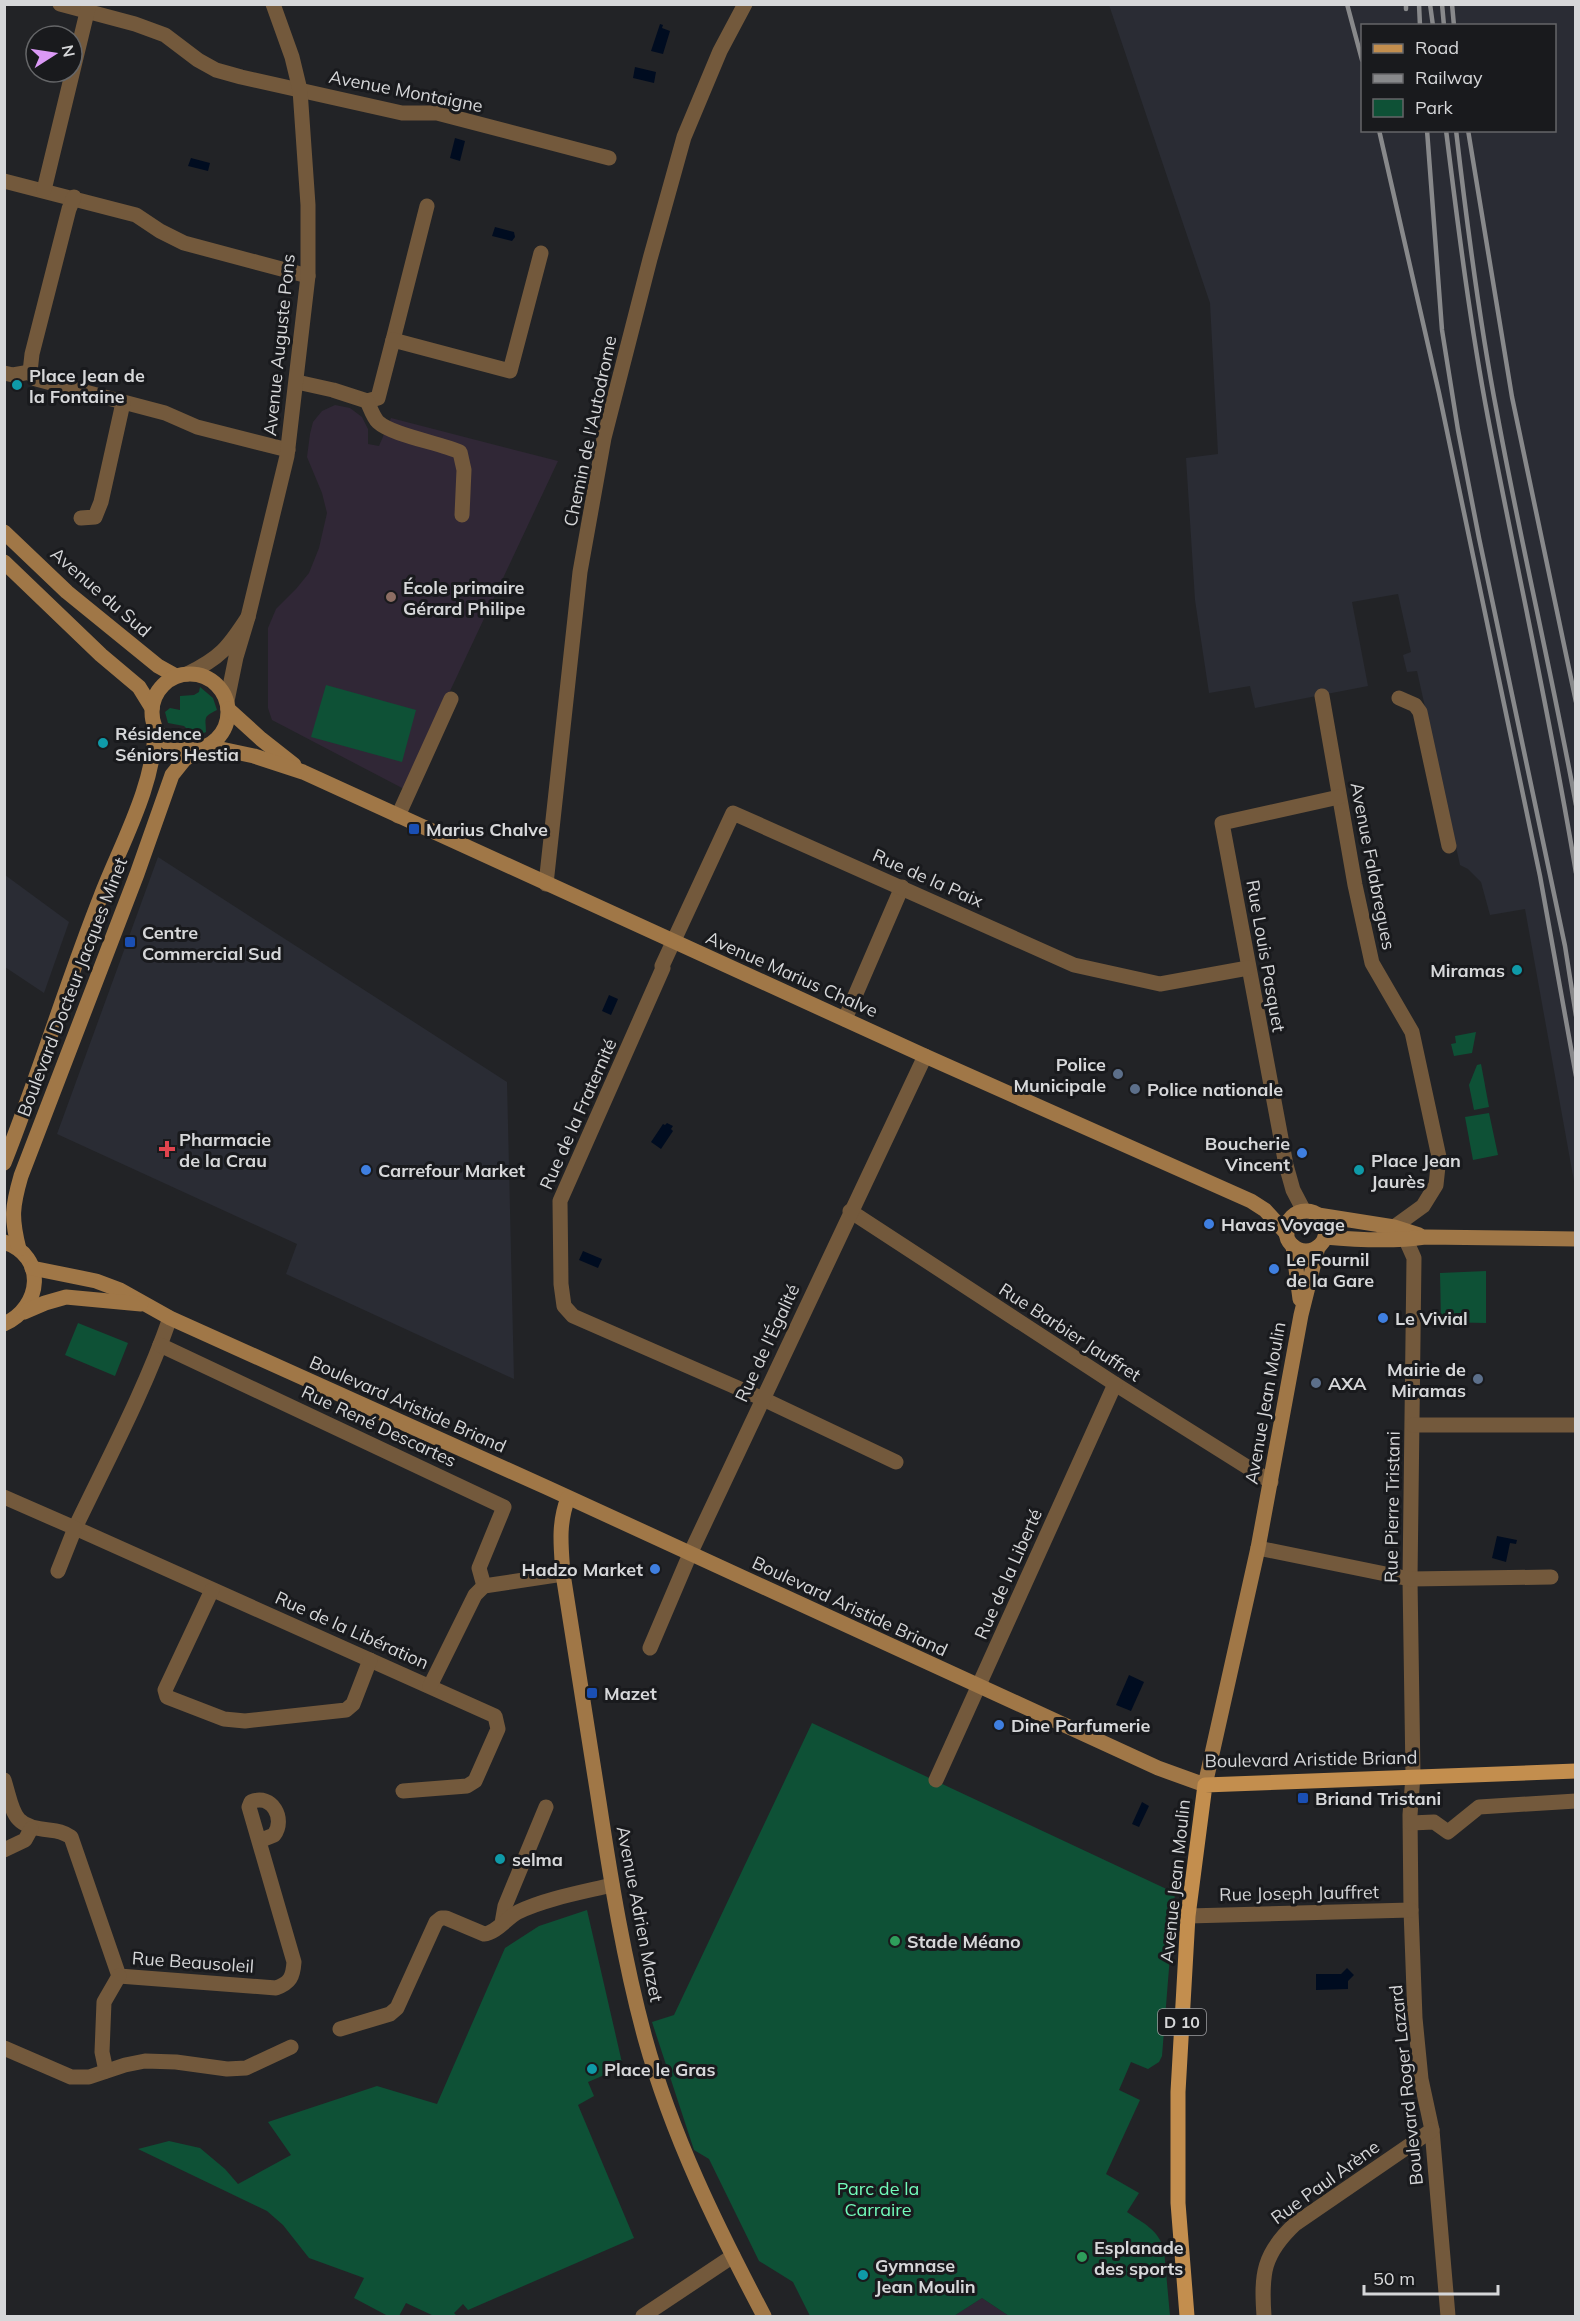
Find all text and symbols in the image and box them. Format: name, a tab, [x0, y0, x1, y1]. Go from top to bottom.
north arrow	[24, 24, 84, 84]
legend	[1361, 24, 1556, 132]
text: Road	[1415, 36, 1459, 59]
text: N	[58, 43, 80, 59]
street label: Avenue Montaigne	[327, 65, 485, 117]
text: Railway	[1415, 66, 1483, 89]
text: Park	[1415, 96, 1454, 119]
street label: Avenue Auguste Pons	[258, 253, 300, 437]
street label: Chemin de l'Autodrome	[559, 333, 621, 529]
place label: Place Jean de la Fontaine	[29, 364, 145, 408]
marker: Place Jean de la Fontaine	[10, 378, 24, 392]
street label: Avenue du Sud	[46, 542, 156, 642]
place label: École primaire Gérard Philipe	[403, 576, 525, 620]
marker: École primaire Gérard Philipe	[384, 590, 398, 604]
place label: Résidence Séniors Hestia	[115, 722, 239, 766]
marker: Résidence Séniors Hestia	[96, 736, 110, 750]
street label: Avenue Falabregues	[1345, 780, 1401, 952]
place label: Marius Chalve	[426, 818, 548, 841]
marker: Marius Chalve	[407, 822, 421, 836]
street label: Rue de la Paix	[869, 843, 987, 913]
street label: Boulevard Docteur Jacques Minet	[12, 854, 132, 1120]
street label: Rue Louis Pasquet	[1241, 878, 1291, 1034]
place label: Centre Commercial Sud	[142, 921, 282, 965]
street label: Avenue Marius Chalve	[703, 926, 881, 1022]
marker: Centre Commercial Sud	[123, 935, 137, 949]
place label: Miramas	[1430, 959, 1505, 982]
marker: Miramas	[1510, 963, 1524, 977]
street label: Rue de la Fraternité	[534, 1035, 622, 1193]
place label: Police Municipale	[1013, 1053, 1106, 1097]
marker: Police Municipale	[1111, 1067, 1125, 1081]
place label: Police nationale	[1147, 1078, 1283, 1101]
marker: Police nationale	[1128, 1082, 1142, 1096]
place label: Pharmacie de la Crau	[179, 1128, 271, 1172]
place label: Boucherie Vincent	[1205, 1132, 1290, 1176]
marker: Pharmacie de la Crau	[160, 1142, 174, 1156]
marker: Boucherie Vincent	[1295, 1146, 1309, 1160]
place label: Place Jean Jaurès	[1371, 1149, 1461, 1193]
place label: Carrefour Market	[378, 1159, 525, 1182]
marker: Carrefour Market	[359, 1163, 373, 1177]
marker: Place Jean Jaurès	[1352, 1163, 1366, 1177]
place label: Havas Voyage	[1221, 1213, 1345, 1236]
marker: Havas Voyage	[1202, 1217, 1216, 1231]
place label: Le Fournil de la Gare	[1286, 1248, 1374, 1292]
marker: Le Fournil de la Gare	[1267, 1262, 1281, 1276]
street label: Rue Barbier Jauffret	[995, 1278, 1145, 1386]
street label: Rue de l'Égalité	[730, 1280, 804, 1406]
place label: Le Vivial	[1395, 1307, 1468, 1330]
marker: Le Vivial	[1376, 1311, 1390, 1325]
street label: Avenue Jean Moulin	[1239, 1320, 1291, 1486]
street label: Boulevard Aristide Briand	[306, 1350, 510, 1458]
place label: Mairie de Miramas	[1387, 1358, 1466, 1402]
place label: AXA	[1328, 1372, 1367, 1395]
marker: Mairie de Miramas	[1471, 1372, 1485, 1386]
marker: AXA	[1309, 1376, 1323, 1390]
street label: Rue René Descartes	[298, 1380, 460, 1472]
street label: Rue Pierre Tristani	[1379, 1431, 1405, 1583]
street label: Rue de la Liberté	[969, 1505, 1047, 1643]
street label: Boulevard Aristide Briand	[749, 1551, 951, 1661]
place label: Hadzo Market	[522, 1558, 643, 1581]
marker: Hadzo Market	[648, 1562, 662, 1576]
street label: Rue de la Libération	[272, 1586, 432, 1674]
place label: Mazet	[604, 1682, 657, 1705]
marker: Mazet	[585, 1686, 599, 1700]
place label: Dine Parfumerie	[1011, 1714, 1151, 1737]
marker: Dine Parfumerie	[992, 1718, 1006, 1732]
street label: Boulevard Aristide Briand	[1204, 1746, 1418, 1772]
place label: Briand Tristani	[1315, 1787, 1441, 1810]
marker: Briand Tristani	[1296, 1791, 1310, 1805]
street label: Avenue Jean Moulin	[1155, 1798, 1195, 1964]
street label: Avenue Adrien Mazet	[612, 1824, 668, 2004]
place label: selma	[512, 1848, 563, 1871]
marker: selma	[493, 1852, 507, 1866]
street label: Rue Joseph Jauffret	[1219, 1880, 1379, 1906]
place label: Stade Méano	[907, 1930, 1021, 1953]
marker: Stade Méano	[888, 1934, 902, 1948]
street label: Rue Beausoleil	[131, 1946, 255, 1978]
street label: Boulevard Roger Lazard	[1384, 1984, 1428, 2186]
road number: D 10	[1158, 2009, 1206, 2035]
place label: Place le Gras	[604, 2058, 716, 2081]
marker: Place le Gras	[585, 2062, 599, 2076]
street label: Rue Paul Arène	[1266, 2135, 1384, 2229]
park label: Parc de la Carraire	[837, 2177, 919, 2221]
place label: Esplanade des sports	[1094, 2236, 1184, 2280]
marker: Esplanade des sports	[1075, 2250, 1089, 2264]
place label: Gymnase Jean Moulin	[875, 2254, 976, 2298]
scale bar	[1364, 2258, 1498, 2296]
text: 50 m	[1373, 2267, 1415, 2290]
marker: Gymnase Jean Moulin	[856, 2268, 870, 2282]

